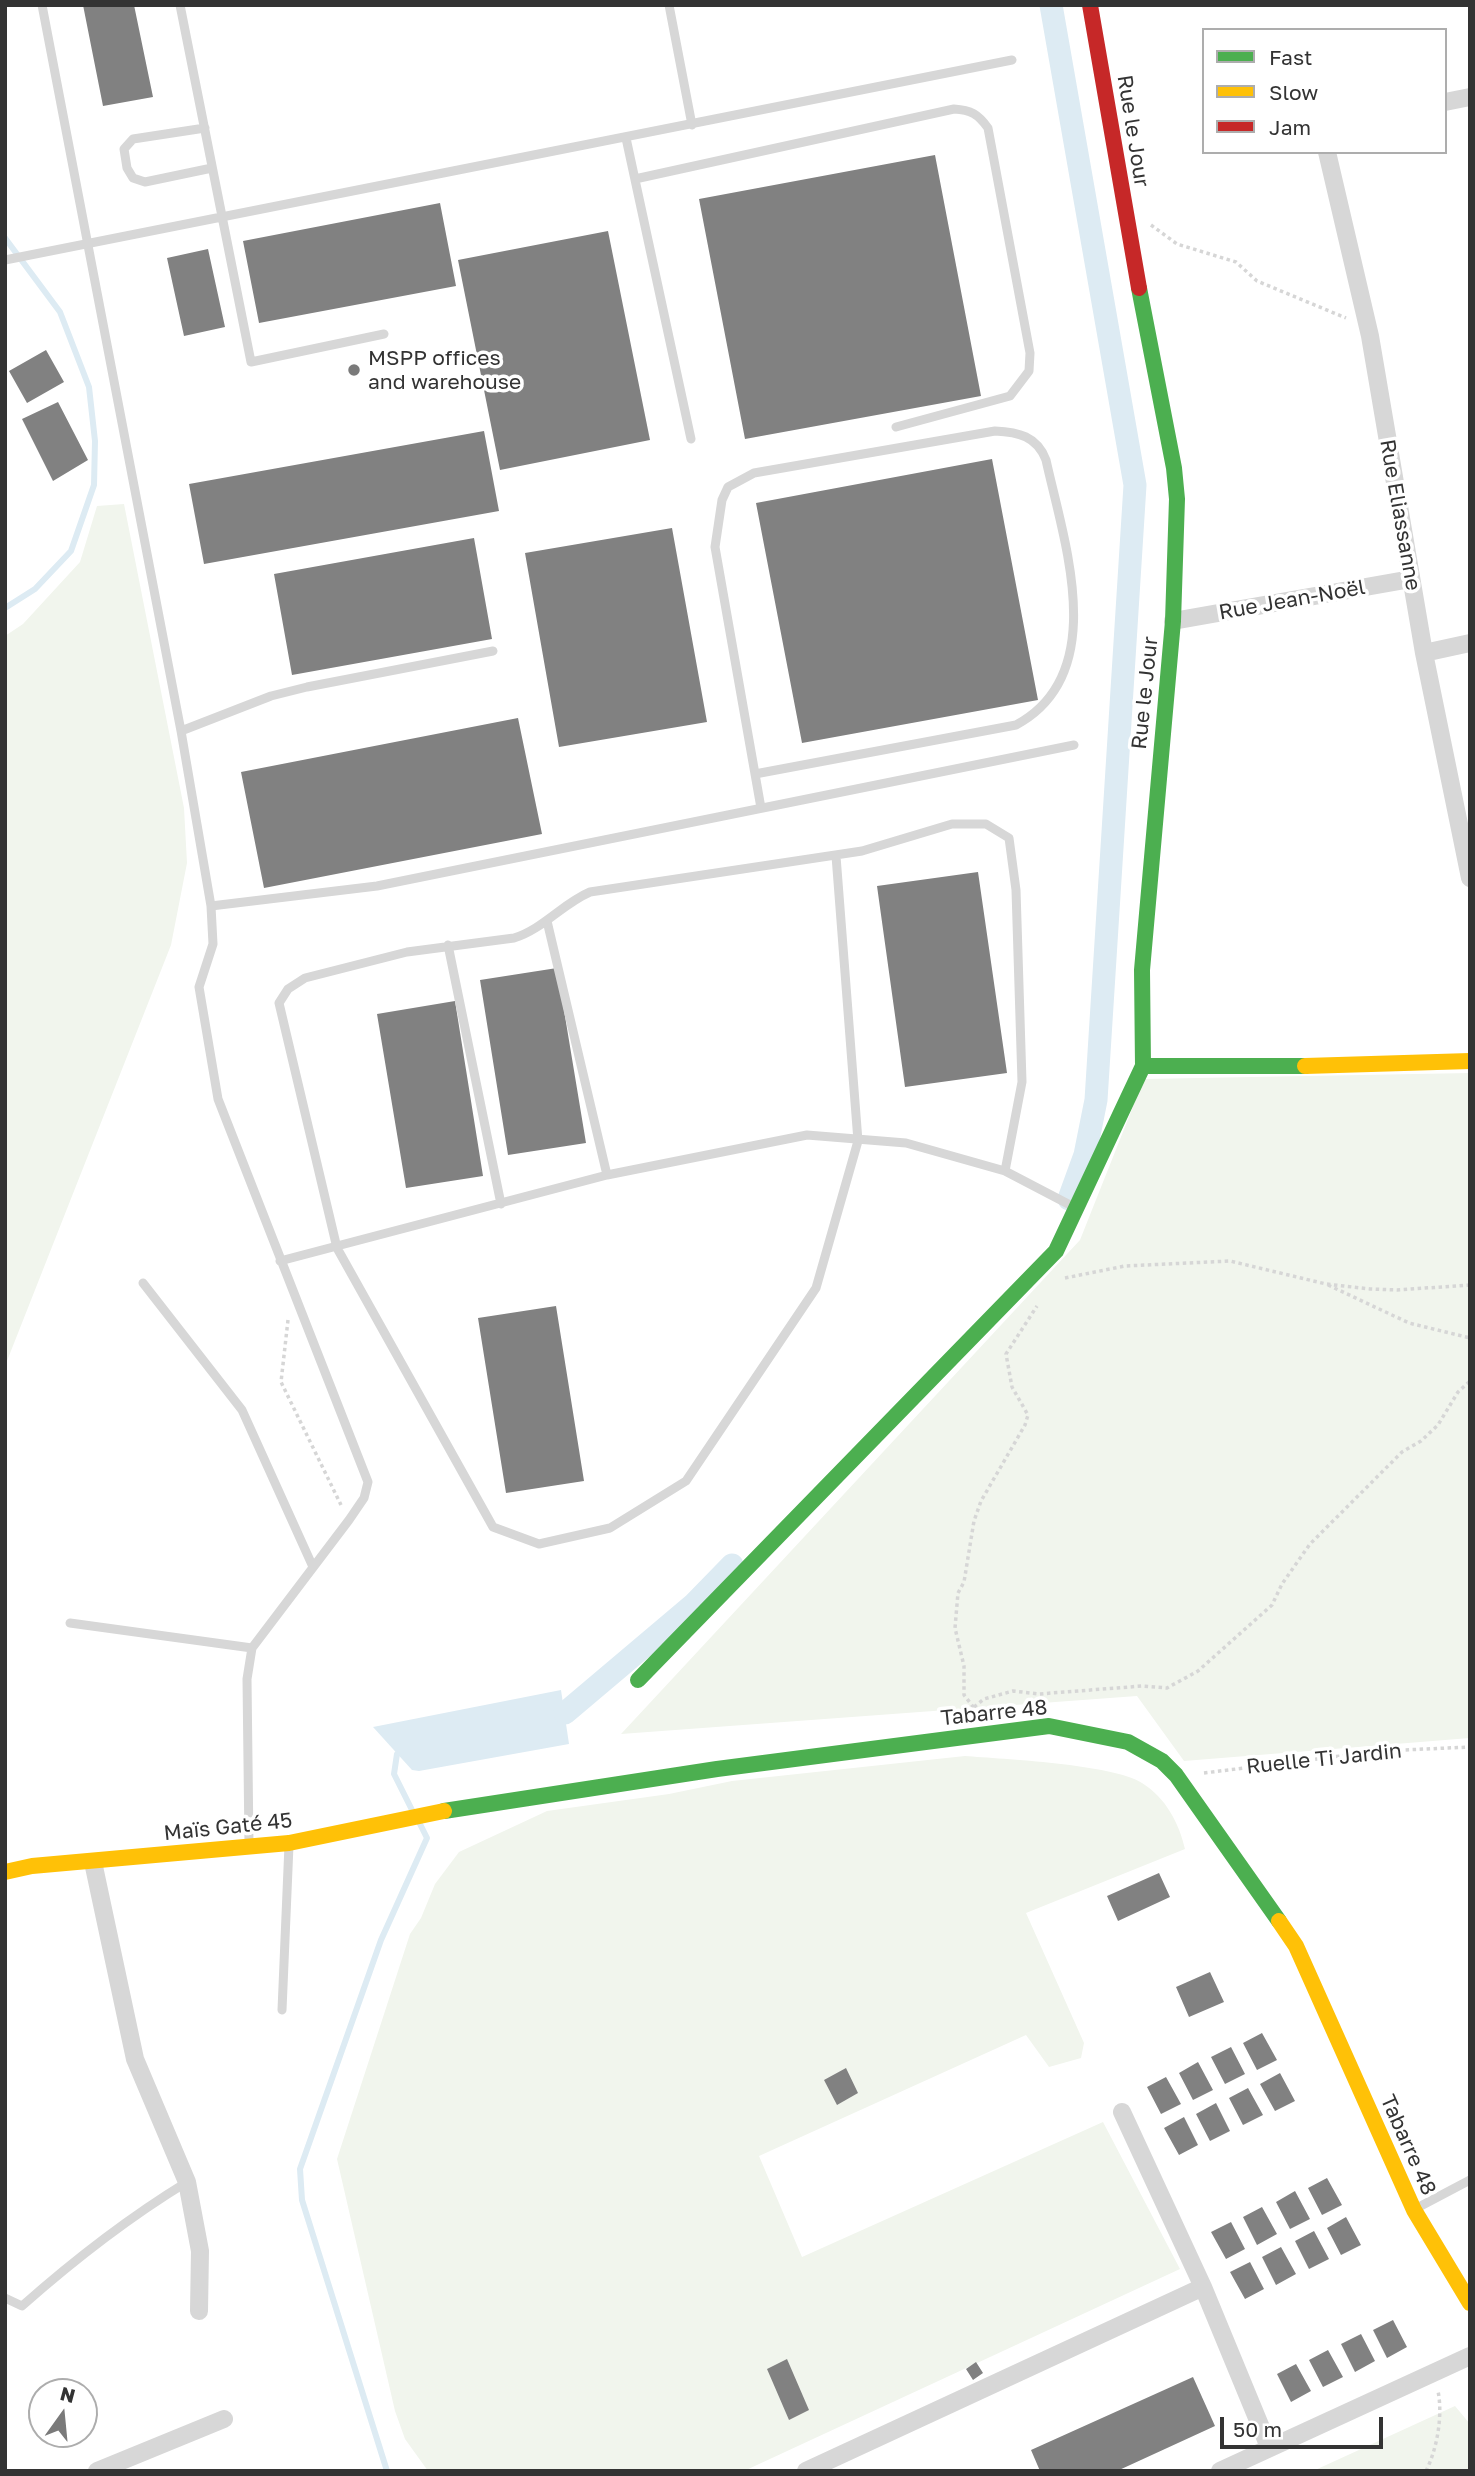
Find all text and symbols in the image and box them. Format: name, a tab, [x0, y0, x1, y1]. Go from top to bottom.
legend	[1202, 28, 1447, 154]
text: Fast	[1269, 44, 1312, 70]
street label: Rue le Jour	[1112, 73, 1154, 189]
text: Slow	[1269, 79, 1318, 105]
text: Jam	[1269, 114, 1311, 140]
place label: MSPP offices and warehouse	[368, 345, 521, 395]
marker: MSPP offices and warehouse	[346, 362, 362, 378]
street label: Rue Eliassanne	[1374, 437, 1426, 593]
street label: Rue Jean-Noël	[1217, 575, 1367, 625]
street label: Rue le Jour	[1127, 635, 1163, 751]
street label: Tabarre 48	[939, 1695, 1049, 1731]
street label: Ruelle Ti Jardin	[1245, 1738, 1403, 1780]
street label: Maïs Gaté 45	[162, 1808, 294, 1846]
street label: Tabarre 48	[1375, 2091, 1441, 2199]
north arrow	[28, 2378, 98, 2448]
text: N	[58, 2381, 78, 2407]
scale bar	[1223, 2402, 1386, 2446]
text: 50 m	[1233, 2416, 1282, 2442]

